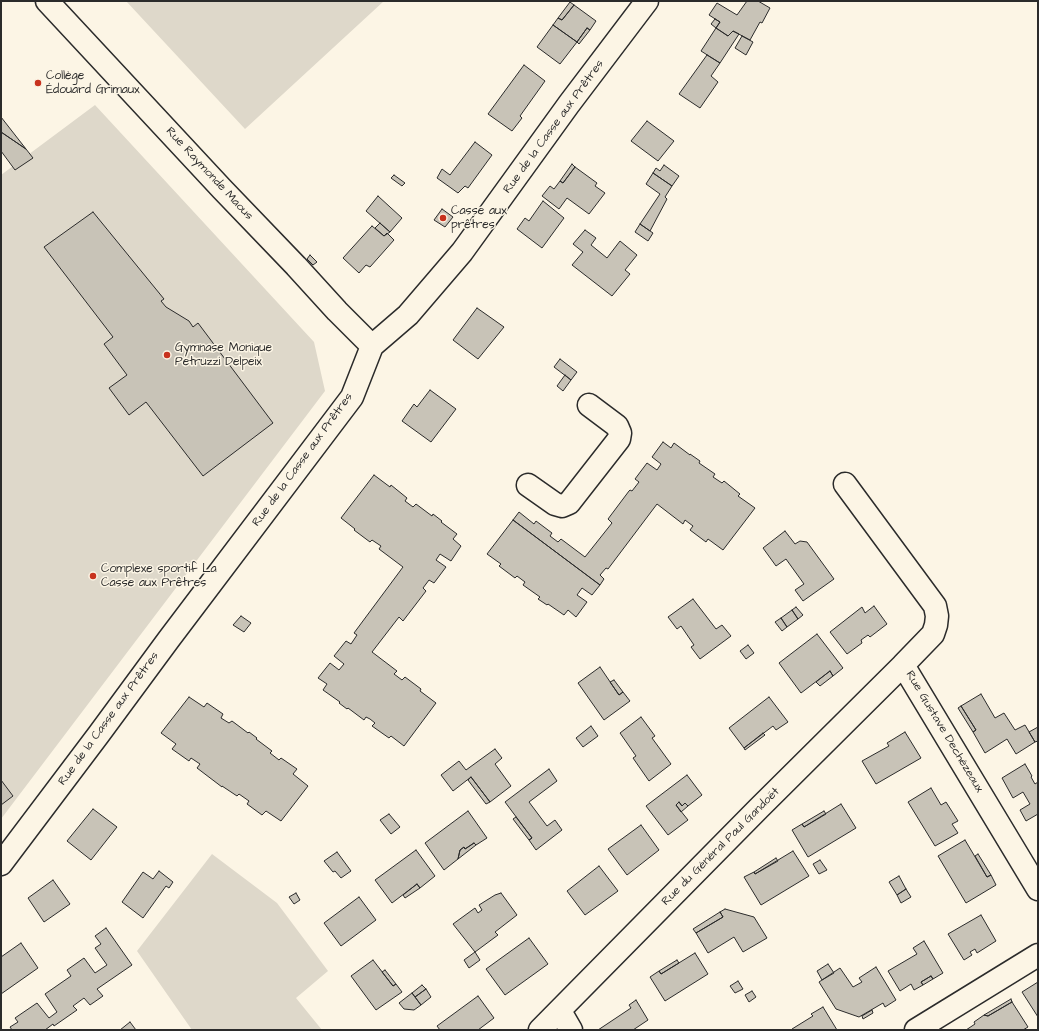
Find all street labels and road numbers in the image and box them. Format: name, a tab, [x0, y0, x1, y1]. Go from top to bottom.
street label: Rue de la Casse aux Prêtres	[501, 57, 607, 197]
street label: Rue Raymonde Maous	[162, 125, 256, 223]
street label: Rue de la Casse aux Prêtres	[250, 390, 356, 530]
street label: Rue de la Casse aux Prêtres	[56, 649, 162, 789]
street label: Rue Gustave Dechézeaux	[902, 669, 986, 795]
street label: Rue du Général Paul Gandoët	[659, 785, 783, 909]

